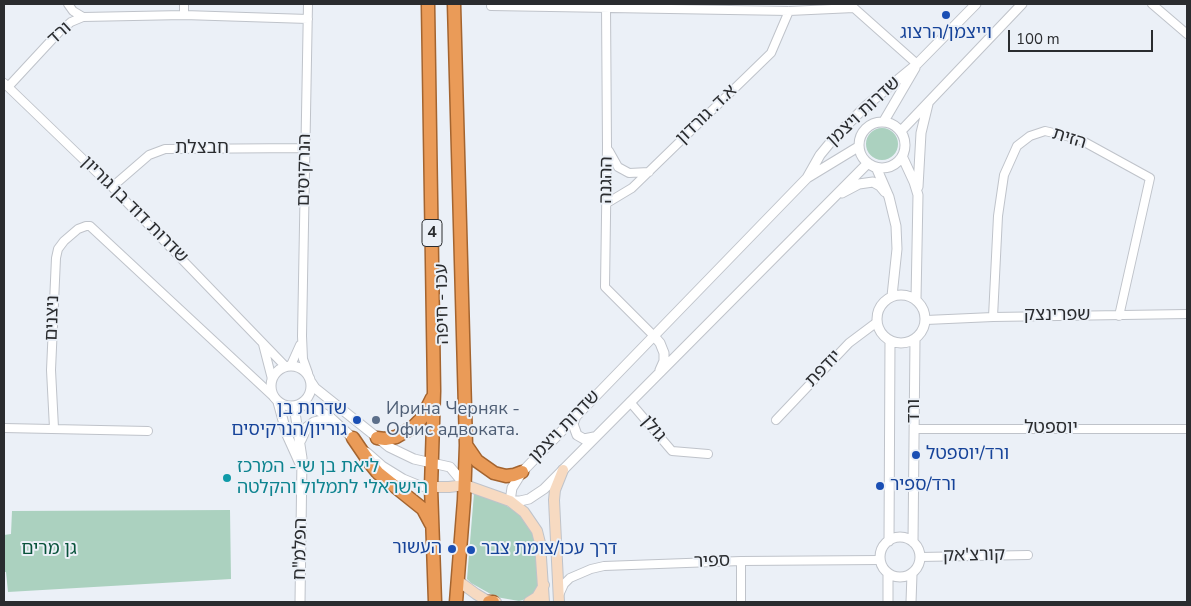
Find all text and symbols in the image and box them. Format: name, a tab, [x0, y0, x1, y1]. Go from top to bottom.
marker: וייצמן/הרצוג	[940, 9, 952, 21]
street label: ורד	[44, 18, 76, 50]
scale bar	[1011, 20, 1156, 52]
place label: וייצמן/הרצוג	[900, 23, 992, 45]
text: 100 m	[1016, 29, 1060, 49]
street label: שדרות ויצמן	[823, 73, 905, 151]
street label: א.ד. גורדון	[672, 81, 742, 149]
street label: הזית	[1049, 124, 1089, 154]
street label: הנרקיסים	[294, 133, 316, 207]
street label: חבצלת	[175, 138, 229, 160]
street label: שדרות דוד בן גוריון	[76, 152, 192, 268]
street label: ההגנה	[596, 156, 618, 204]
road number: 4	[422, 220, 442, 247]
street label: עכו - חיפה	[431, 263, 455, 345]
street label: ניצנים	[41, 295, 65, 341]
street label: שפרינצק	[1024, 305, 1090, 327]
street label: יודפת	[801, 346, 847, 392]
street label: שדרות ויצמן	[525, 386, 605, 468]
place label: שדרות בן גוריון/הנרקיסים	[231, 399, 347, 442]
place label: Ирина Черняк - Офис адвоката.	[386, 399, 520, 442]
street label: ורד	[904, 399, 926, 423]
street label: גולן	[636, 412, 670, 446]
marker: שדרות בן גוריון/הנרקיסים	[351, 414, 363, 426]
marker: Ирина Черняк - Офис адвоката.	[370, 414, 382, 426]
street label: יוספטל	[1024, 418, 1078, 440]
place label: ורד/יוספטל	[926, 444, 1009, 466]
marker: ורד/יוספטל	[910, 449, 922, 461]
place label: ליאת בן שי- המרכז הישראלי לתמלול והקלטה	[237, 457, 428, 499]
marker: ליאת בן שי- המרכז הישראלי לתמלול והקלטה	[221, 472, 233, 484]
place label: ורד/ספיר	[890, 475, 956, 497]
marker: ורד/ספיר	[874, 480, 886, 492]
street label: הפלמ"ח	[290, 518, 312, 580]
place label: העשור	[392, 538, 442, 560]
park label: גן מרים	[21, 539, 77, 561]
place label: דרך עכו/צומת צבר	[481, 539, 617, 561]
marker: העשור	[446, 543, 458, 555]
marker: דרך עכו/צומת צבר	[465, 544, 477, 556]
street label: קורצ'אק	[943, 545, 1005, 567]
street label: ספיר	[693, 551, 731, 573]

